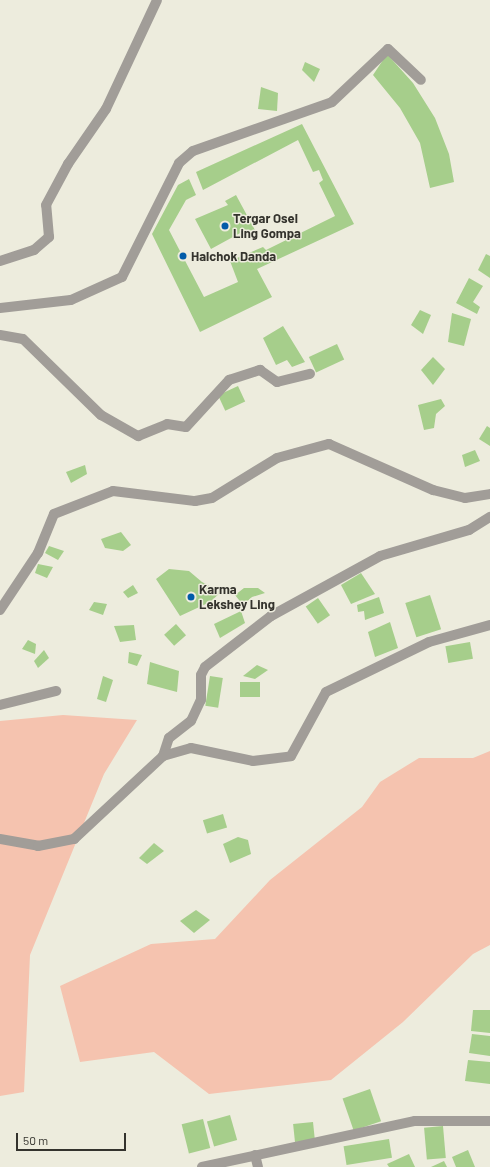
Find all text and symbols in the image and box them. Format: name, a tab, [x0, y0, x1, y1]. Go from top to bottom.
place label: Tergar Osel Ling Gompa	[233, 211, 301, 242]
marker: Tergar Osel Ling Gompa	[220, 221, 230, 231]
place label: Halchok Danda	[191, 248, 276, 264]
marker: Halchok Danda	[178, 251, 188, 261]
place label: Karma Lekshey Ling	[199, 582, 275, 613]
marker: Karma Lekshey Ling	[186, 592, 196, 602]
scale bar	[18, 1125, 128, 1151]
text: 50 m	[23, 1133, 48, 1147]

